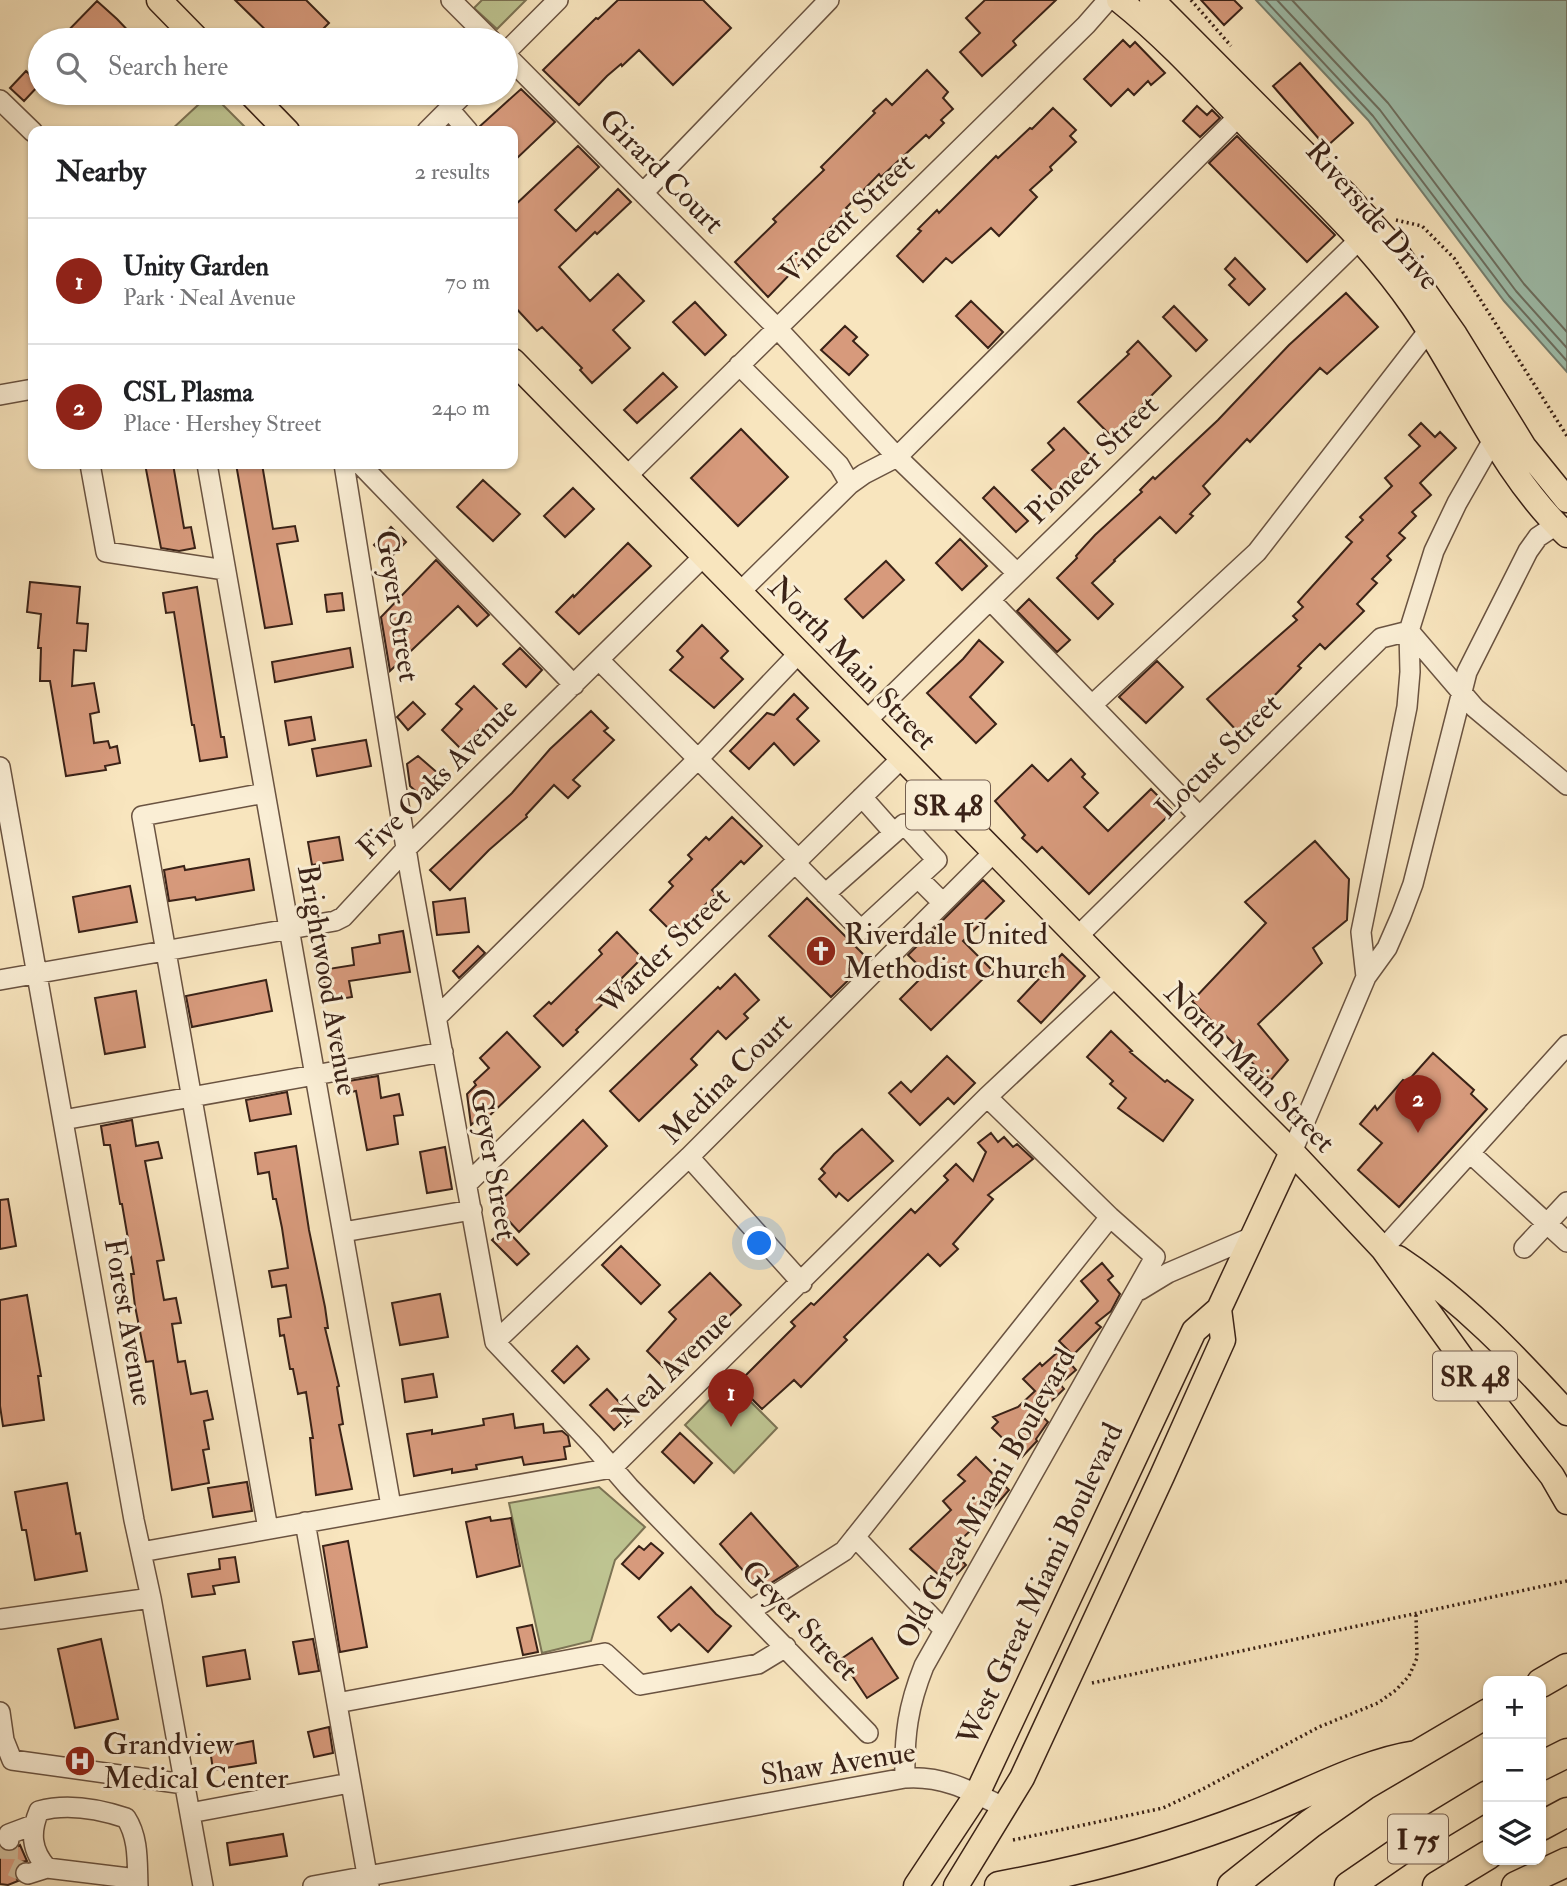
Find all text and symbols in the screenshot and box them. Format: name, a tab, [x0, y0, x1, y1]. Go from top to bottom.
search box	[28, 28, 518, 105]
icon: search	[52, 48, 90, 86]
text: Search here	[108, 51, 228, 83]
street label: Girard Court	[591, 101, 732, 242]
street label: Riverside Drive	[1298, 133, 1448, 298]
street label: Vincent Street	[772, 145, 923, 292]
text: Nearby	[56, 153, 146, 190]
text: 2 results	[415, 157, 490, 186]
text: Unity Garden	[123, 251, 269, 283]
text: 1	[75, 267, 83, 296]
text: 70 m	[445, 267, 490, 296]
text: Park · Neal Avenue	[123, 283, 296, 312]
text: CSL Plasma	[123, 377, 253, 409]
street label: Pioneer Street	[1018, 387, 1167, 532]
text: 2	[73, 393, 85, 422]
text: 240 m	[431, 393, 490, 422]
text: Place · Hershey Street	[123, 409, 322, 438]
street label: Geyer Street	[367, 528, 428, 685]
street label: North Main Street	[761, 569, 945, 758]
street label: Locust Street	[1148, 686, 1289, 827]
street label: Five Oaks Avenue	[349, 690, 525, 866]
road number: SR 48	[906, 780, 990, 830]
street label: Brightwood Avenue	[289, 862, 366, 1098]
street label: Warder Street	[590, 878, 738, 1023]
place label: Riverdale United Methodist Church	[844, 916, 1066, 987]
church icon: Riverdale United Methodist Church	[804, 934, 838, 968]
street label: North Main Street	[1156, 974, 1343, 1161]
street label: Medina Court	[653, 1005, 800, 1152]
pin: 2	[1395, 1075, 1441, 1133]
street label: Geyer Street	[462, 1085, 525, 1243]
your location	[742, 1226, 776, 1260]
street label: Forest Avenue	[96, 1235, 161, 1409]
street label: Neal Avenue	[605, 1302, 740, 1434]
street label: Old Great Miami Boulevard	[887, 1341, 1084, 1655]
road number: SR 48	[1433, 1352, 1517, 1400]
pin: 1	[708, 1369, 754, 1427]
street label: West Great Miami Boulevard	[949, 1417, 1132, 1752]
street label: Geyer Street	[733, 1552, 866, 1688]
map controls	[1483, 1676, 1546, 1865]
button: +	[1483, 1676, 1546, 1739]
place label: Grandview Medical Center	[103, 1726, 288, 1797]
street label: Shaw Avenue	[758, 1733, 918, 1794]
button: −	[1483, 1739, 1546, 1802]
hospital icon: Grandview Medical Center	[63, 1744, 97, 1778]
button: layers	[1483, 1802, 1546, 1865]
road number: I 75	[1388, 1814, 1448, 1864]

